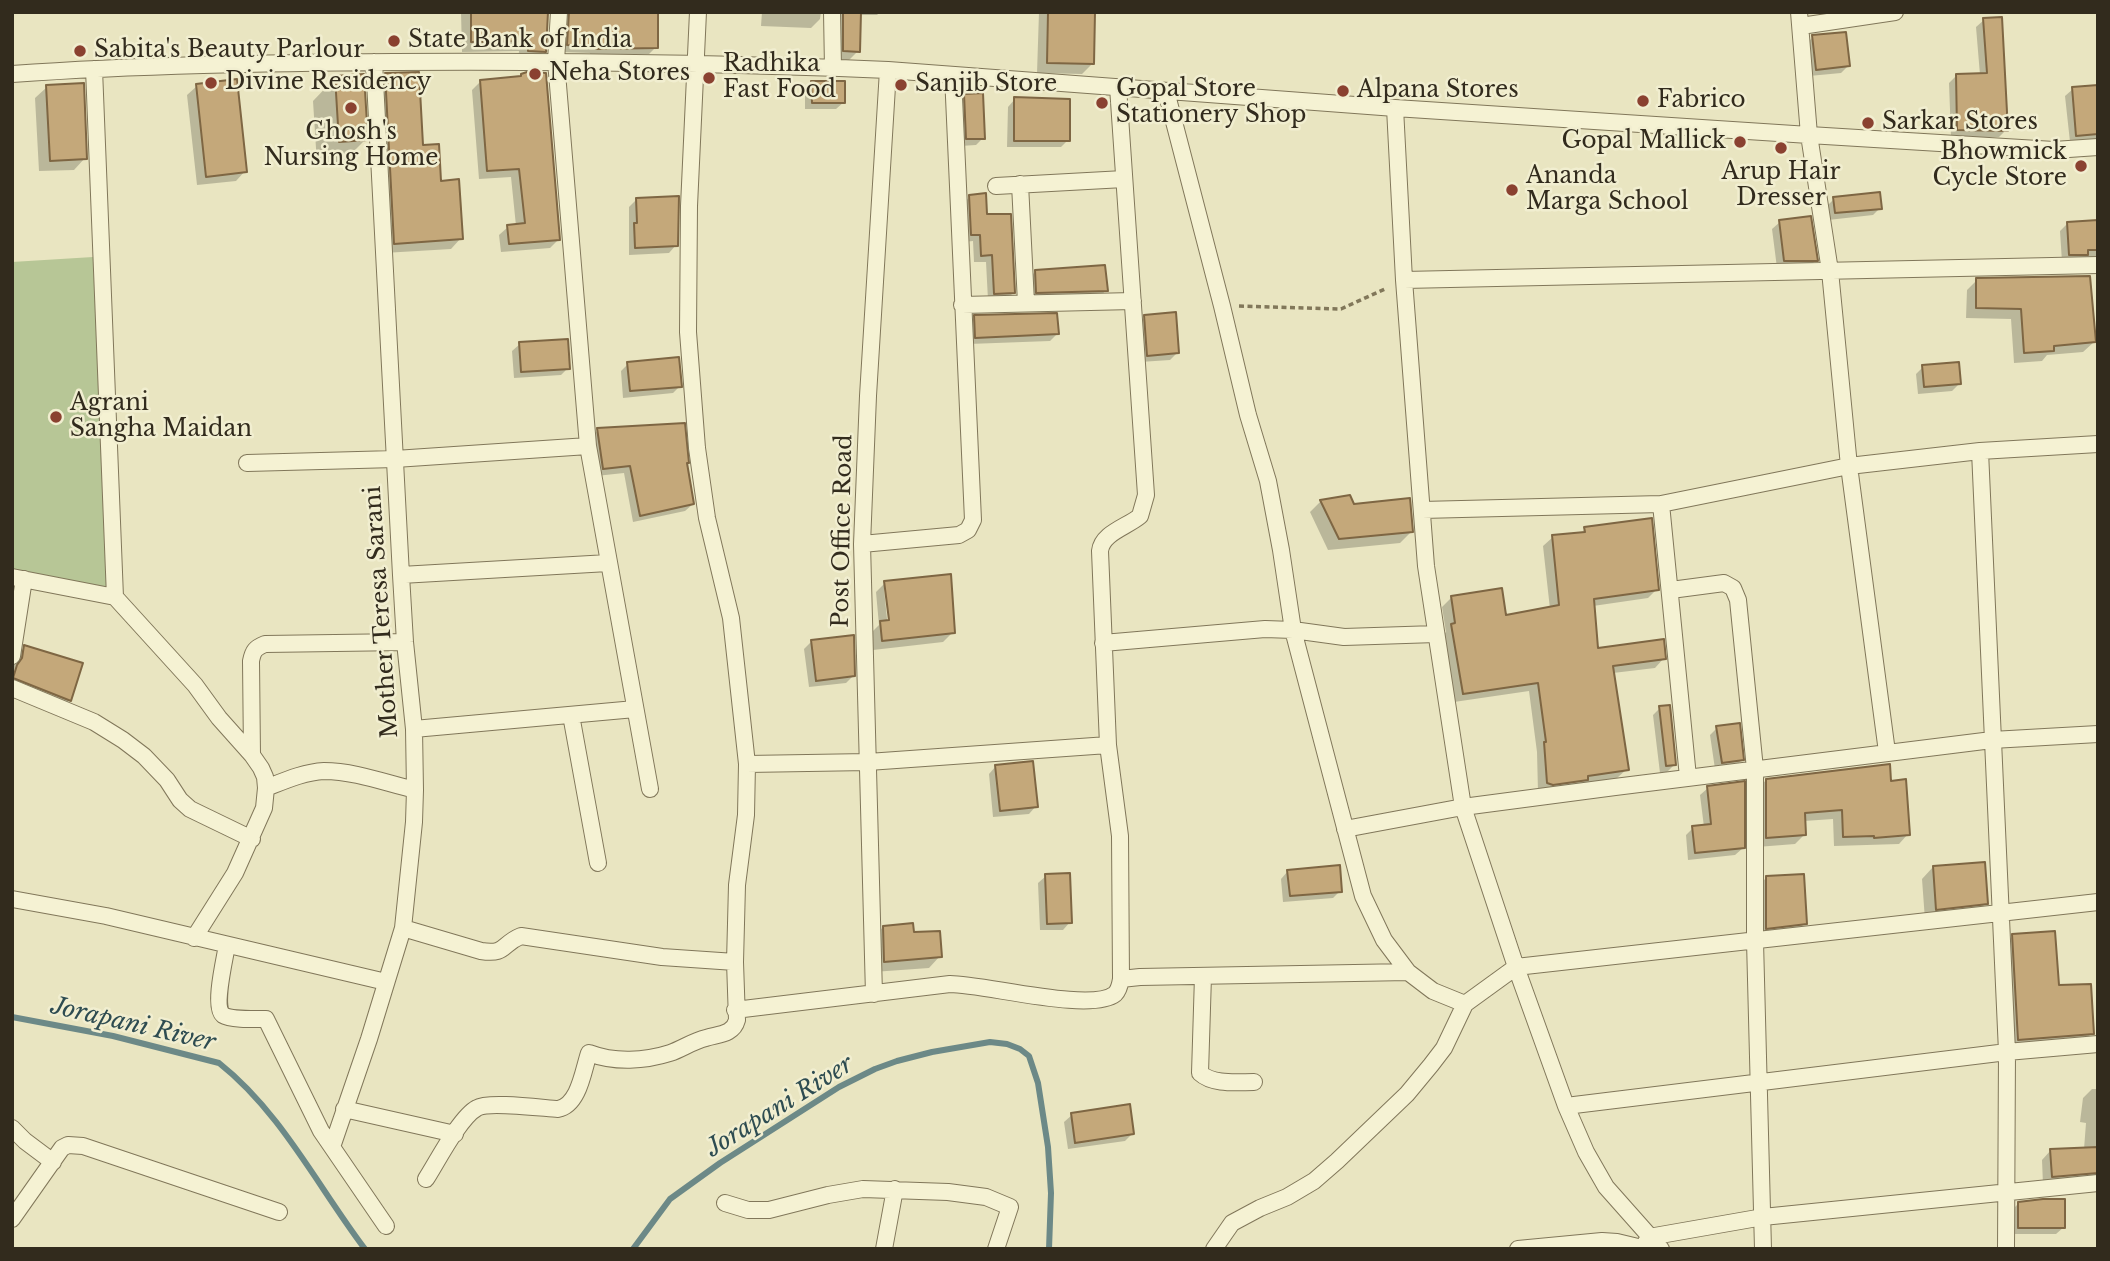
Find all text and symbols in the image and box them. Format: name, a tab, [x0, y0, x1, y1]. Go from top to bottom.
place label: State Bank of India	[408, 27, 632, 55]
marker: State Bank of India	[386, 33, 402, 49]
place label: Sabita's Beauty Parlour	[94, 37, 364, 65]
marker: Sabita's Beauty Parlour	[72, 43, 88, 59]
place label: Radhika Fast Food	[723, 51, 836, 105]
place label: Neha Stores	[549, 60, 690, 88]
marker: Neha Stores	[527, 66, 543, 82]
place label: Divine Residency	[225, 69, 432, 97]
marker: Radhika Fast Food	[701, 70, 717, 86]
place label: Sanjib Store	[915, 71, 1057, 99]
marker: Divine Residency	[203, 75, 219, 91]
place label: Gopal Store Stationery Shop	[1116, 76, 1306, 130]
marker: Sanjib Store	[893, 77, 909, 93]
place label: Alpana Stores	[1357, 77, 1519, 105]
marker: Alpana Stores	[1335, 83, 1351, 99]
place label: Fabrico	[1657, 87, 1746, 115]
marker: Fabrico	[1635, 93, 1651, 109]
marker: Gopal Store Stationery Shop	[1094, 95, 1110, 111]
marker: Ghosh's Nursing Home	[343, 100, 359, 116]
place label: Sarkar Stores	[1882, 109, 2038, 137]
marker: Sarkar Stores	[1860, 115, 1876, 131]
place label: Ghosh's Nursing Home	[264, 119, 438, 173]
place label: Gopal Mallick	[1561, 128, 1726, 156]
marker: Gopal Mallick	[1732, 134, 1748, 150]
place label: Bhowmick Cycle Store	[1932, 139, 2067, 193]
marker: Arup Hair Dresser	[1773, 140, 1789, 156]
marker: Bhowmick Cycle Store	[2073, 158, 2089, 174]
place label: Arup Hair Dresser	[1721, 159, 1841, 213]
place label: Ananda Marga School	[1526, 163, 1688, 217]
marker: Ananda Marga School	[1504, 182, 1520, 198]
place label: Agrani Sangha Maidan	[70, 390, 252, 444]
marker: Agrani Sangha Maidan	[48, 409, 64, 425]
street label: Post Office Road	[828, 434, 858, 628]
street label: Mother Teresa Sarani	[359, 485, 405, 739]
water label: Jorapani River	[48, 992, 218, 1058]
water label: Jorapani River	[701, 1050, 859, 1164]

